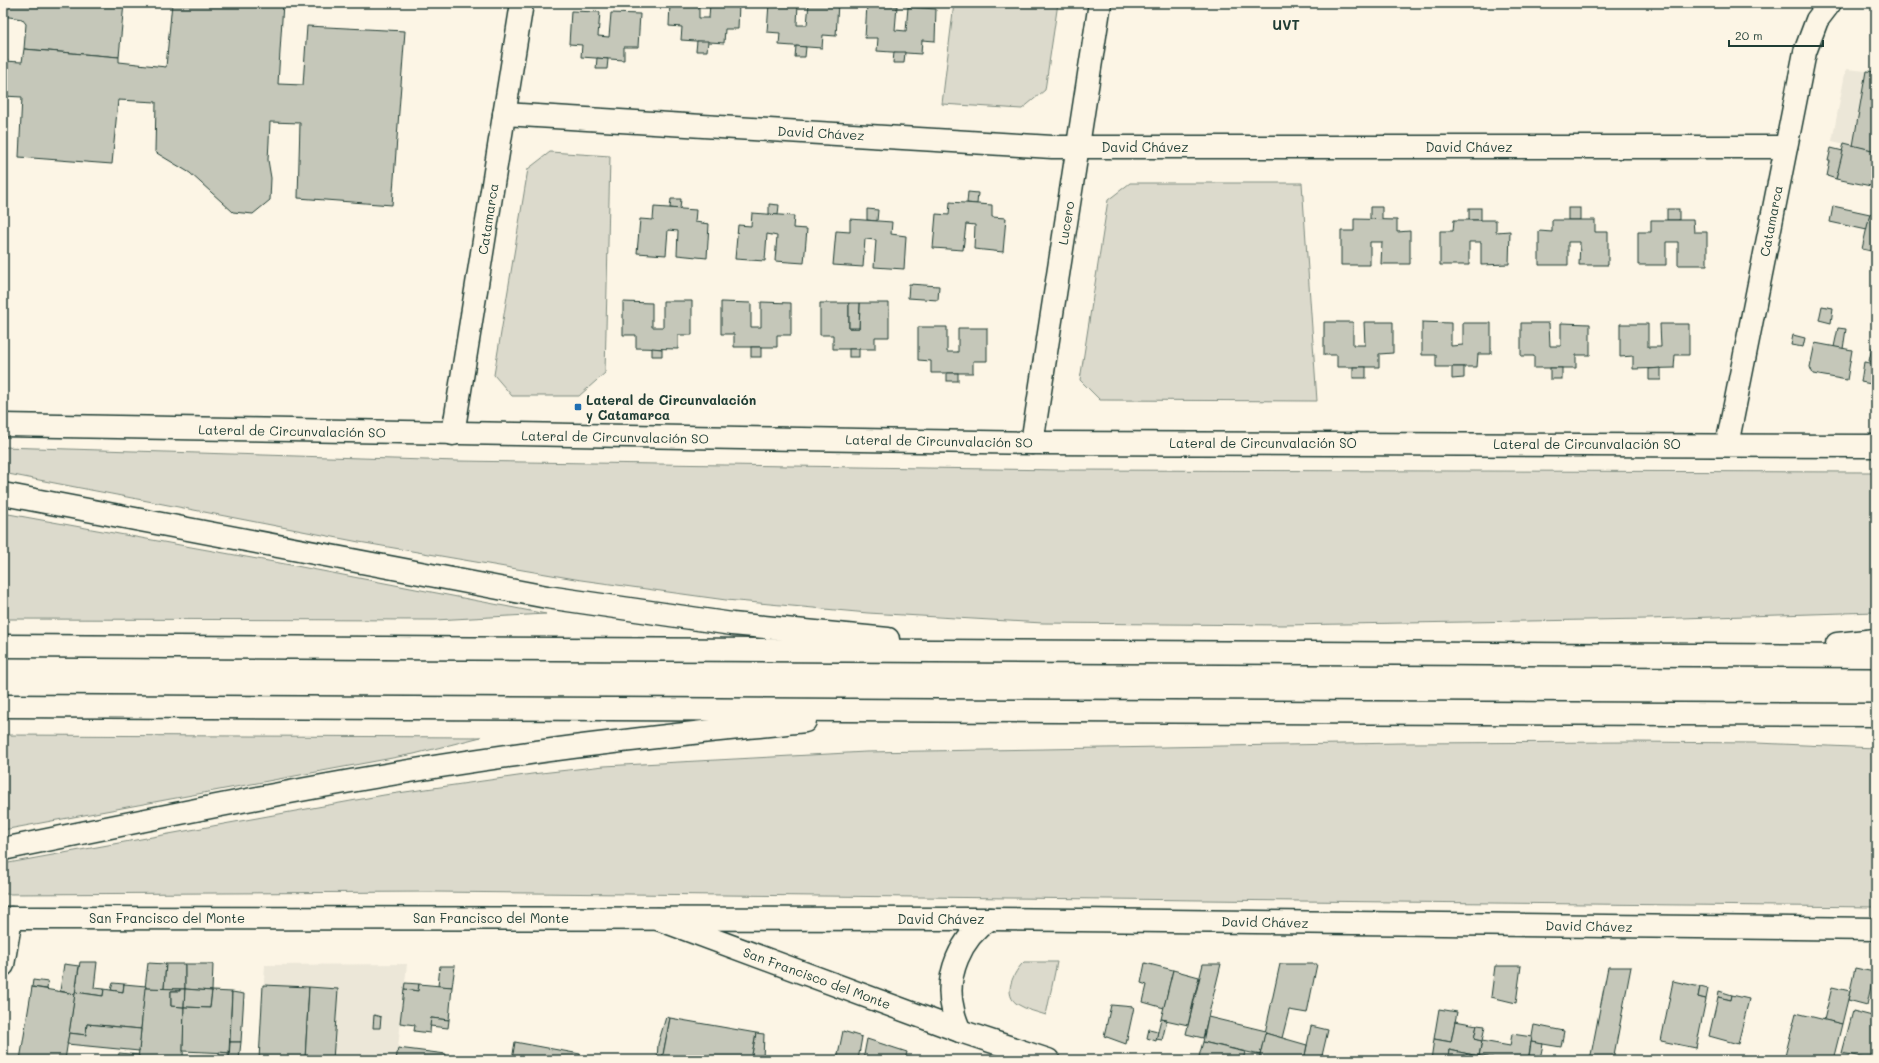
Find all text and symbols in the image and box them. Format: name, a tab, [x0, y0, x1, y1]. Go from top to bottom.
district label: UVT	[1272, 15, 1300, 34]
scale bar	[1729, 22, 1823, 48]
text: 20 m	[1735, 27, 1763, 43]
street label: David Chávez	[777, 122, 865, 143]
street label: David Chávez	[1101, 138, 1189, 155]
street label: David Chávez	[1425, 138, 1513, 155]
street label: Catamarca	[473, 182, 502, 256]
street label: Catamarca	[1755, 184, 1786, 258]
street label: Lucero	[1054, 200, 1077, 246]
place label: Lateral de Circunvalación y Catamarca	[586, 391, 756, 424]
marker: Lateral de Circunvalación y Catamarca	[573, 402, 583, 412]
street label: Lateral de Circunvalación SO	[198, 420, 386, 441]
street label: Lateral de Circunvalación SO	[521, 426, 709, 447]
street label: Lateral de Circunvalación SO	[845, 430, 1033, 451]
street label: Lateral de Circunvalación SO	[1169, 434, 1357, 451]
street label: Lateral de Circunvalación SO	[1493, 435, 1681, 452]
street label: San Francisco del Monte	[89, 909, 245, 926]
street label: San Francisco del Monte	[413, 909, 569, 926]
street label: David Chávez	[897, 910, 985, 927]
street label: David Chávez	[1221, 912, 1309, 931]
street label: David Chávez	[1545, 916, 1633, 935]
street label: San Francisco del Monte	[741, 943, 893, 1012]

